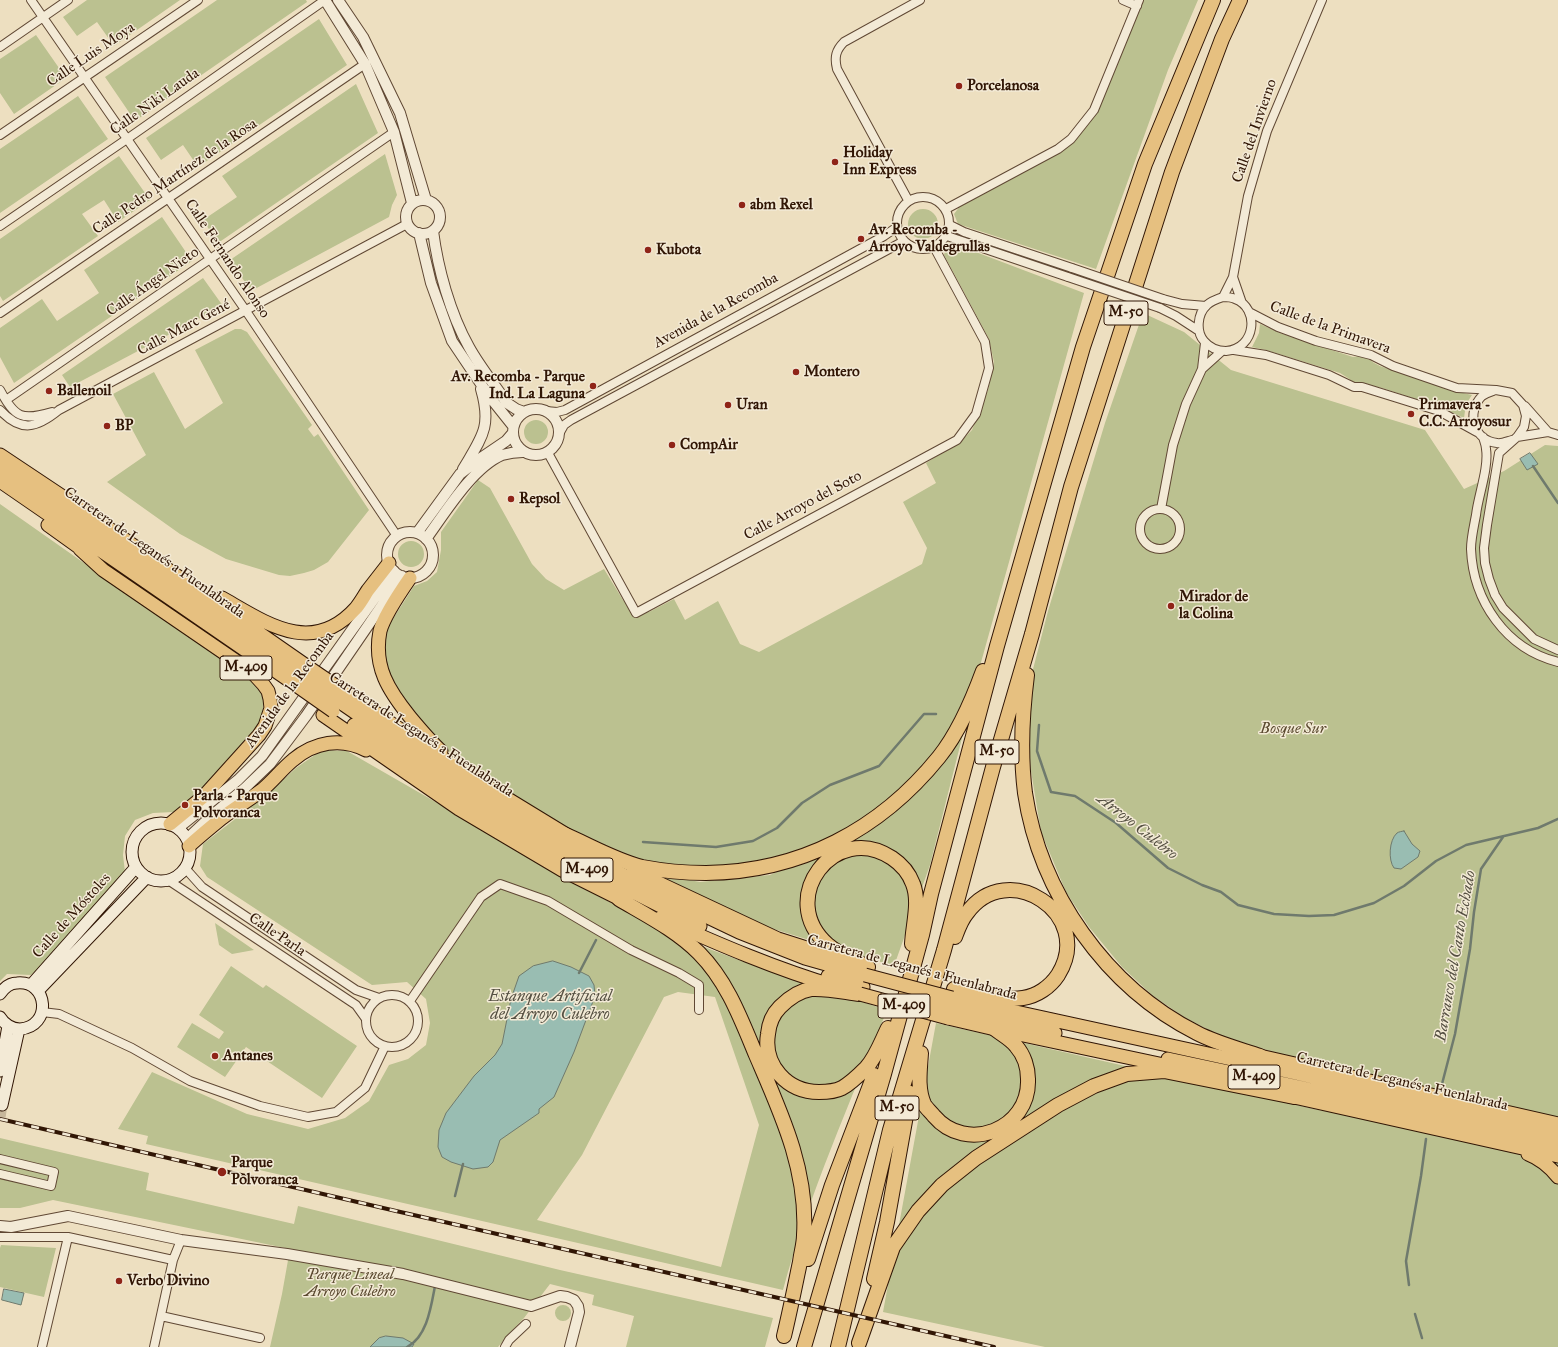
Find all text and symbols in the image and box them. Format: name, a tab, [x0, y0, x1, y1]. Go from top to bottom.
street label: Calle Luis Moya	[44, 19, 138, 91]
street label: Calle Niki Lauda	[107, 65, 203, 139]
place label: Porcelanosa	[967, 77, 1039, 95]
street label: Calle del Invierno	[1229, 77, 1281, 185]
marker: Porcelanosa	[954, 81, 964, 91]
street label: Calle Pedro Martínez de la Rosa	[89, 115, 261, 239]
place label: Holiday Inn Express	[843, 144, 916, 179]
marker: Holiday Inn Express	[830, 157, 840, 167]
street label: Calle Fernando Alonso	[181, 196, 273, 322]
place label: abm Rexel	[750, 196, 813, 214]
marker: abm Rexel	[737, 200, 747, 210]
place label: Av. Recomba - Arroyo Valdegrullas	[869, 221, 990, 256]
marker: Av. Recomba - Arroyo Valdegrullas	[856, 234, 866, 244]
place label: Kubota	[656, 241, 701, 259]
street label: Calle Ángel Nieto	[103, 243, 203, 321]
marker: Kubota	[643, 245, 653, 255]
street label: Avenida de la Recomba	[651, 269, 781, 353]
street label: Calle Marc Gené	[134, 296, 234, 360]
street label: Calle de la Primavera	[1267, 298, 1393, 358]
road number: M-50	[1104, 301, 1148, 325]
place label: Montero	[804, 363, 860, 381]
marker: Montero	[791, 367, 801, 377]
place label: Av. Recomba - Parque Ind. La Laguna	[451, 368, 585, 403]
marker: Av. Recomba - Parque Ind. La Laguna	[588, 381, 598, 391]
place label: Ballenoil	[57, 382, 112, 400]
marker: Ballenoil	[44, 386, 54, 396]
place label: Uran	[736, 396, 768, 414]
place label: Primavera - C.C. Arroyosur	[1419, 396, 1511, 431]
marker: Uran	[723, 400, 733, 410]
marker: Primavera - C.C. Arroyosur	[1406, 409, 1416, 419]
place label: BP	[115, 417, 133, 435]
marker: BP	[102, 421, 112, 431]
place label: CompAir	[680, 436, 738, 454]
marker: CompAir	[667, 440, 677, 450]
street label: Calle Arroyo del Soto	[741, 467, 865, 545]
street label: Carretera de Leganés a Fuenlabrada	[60, 484, 248, 622]
place label: Repsol	[519, 490, 560, 508]
marker: Repsol	[506, 494, 516, 504]
place label: Mirador de la Colina	[1179, 588, 1248, 623]
marker: Mirador de la Colina	[1166, 601, 1176, 611]
street label: Avenida de la Recomba	[242, 628, 338, 752]
road number: M-409	[220, 656, 272, 680]
street label: Carretera de Leganés a Fuenlabrada	[325, 669, 517, 801]
park label: Bosque Sur	[1260, 720, 1326, 738]
road number: M-50	[975, 740, 1019, 764]
place label: Parla - Parque Polvoranca	[193, 787, 278, 822]
water label: Arroyo Culebro	[1093, 789, 1181, 865]
marker: Parla - Parque Polvoranca	[180, 800, 190, 810]
road number: M-409	[561, 858, 613, 882]
water label: Barranco del Canto Echado	[1432, 869, 1480, 1043]
street label: Calle de Móstoles	[29, 870, 115, 962]
street label: Calle Parla	[245, 909, 309, 961]
street label: Carretera de Leganés a Fuenlabrada	[805, 931, 1019, 1005]
water label: Estanque Artificial del Arroyo Culebro	[488, 987, 612, 1025]
road number: M-409	[878, 994, 930, 1018]
place label: Antanes	[223, 1047, 273, 1065]
street label: Carretera de Leganés a Fuenlabrada	[1295, 1049, 1509, 1115]
marker: Antanes	[210, 1051, 220, 1061]
road number: M-409	[1228, 1065, 1280, 1089]
road number: M-50	[875, 1096, 919, 1120]
place label: Parque Polvoranca	[231, 1154, 298, 1189]
marker: Parque Polvoranca	[216, 1166, 228, 1178]
park label: Parque Lineal Arroyo Culebro	[304, 1266, 396, 1301]
place label: Verbo Divino	[127, 1272, 209, 1290]
marker: Verbo Divino	[114, 1276, 124, 1286]

